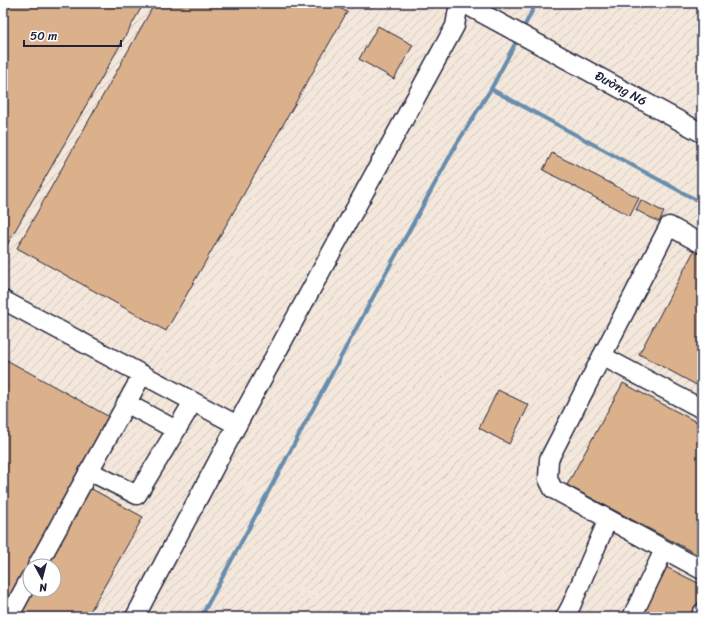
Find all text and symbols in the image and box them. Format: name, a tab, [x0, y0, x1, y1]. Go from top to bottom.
scale bar	[24, 22, 121, 48]
text: 50 m	[30, 25, 57, 47]
street label: Đường N6	[591, 64, 651, 112]
north arrow	[22, 558, 62, 598]
text: N	[38, 577, 49, 597]

